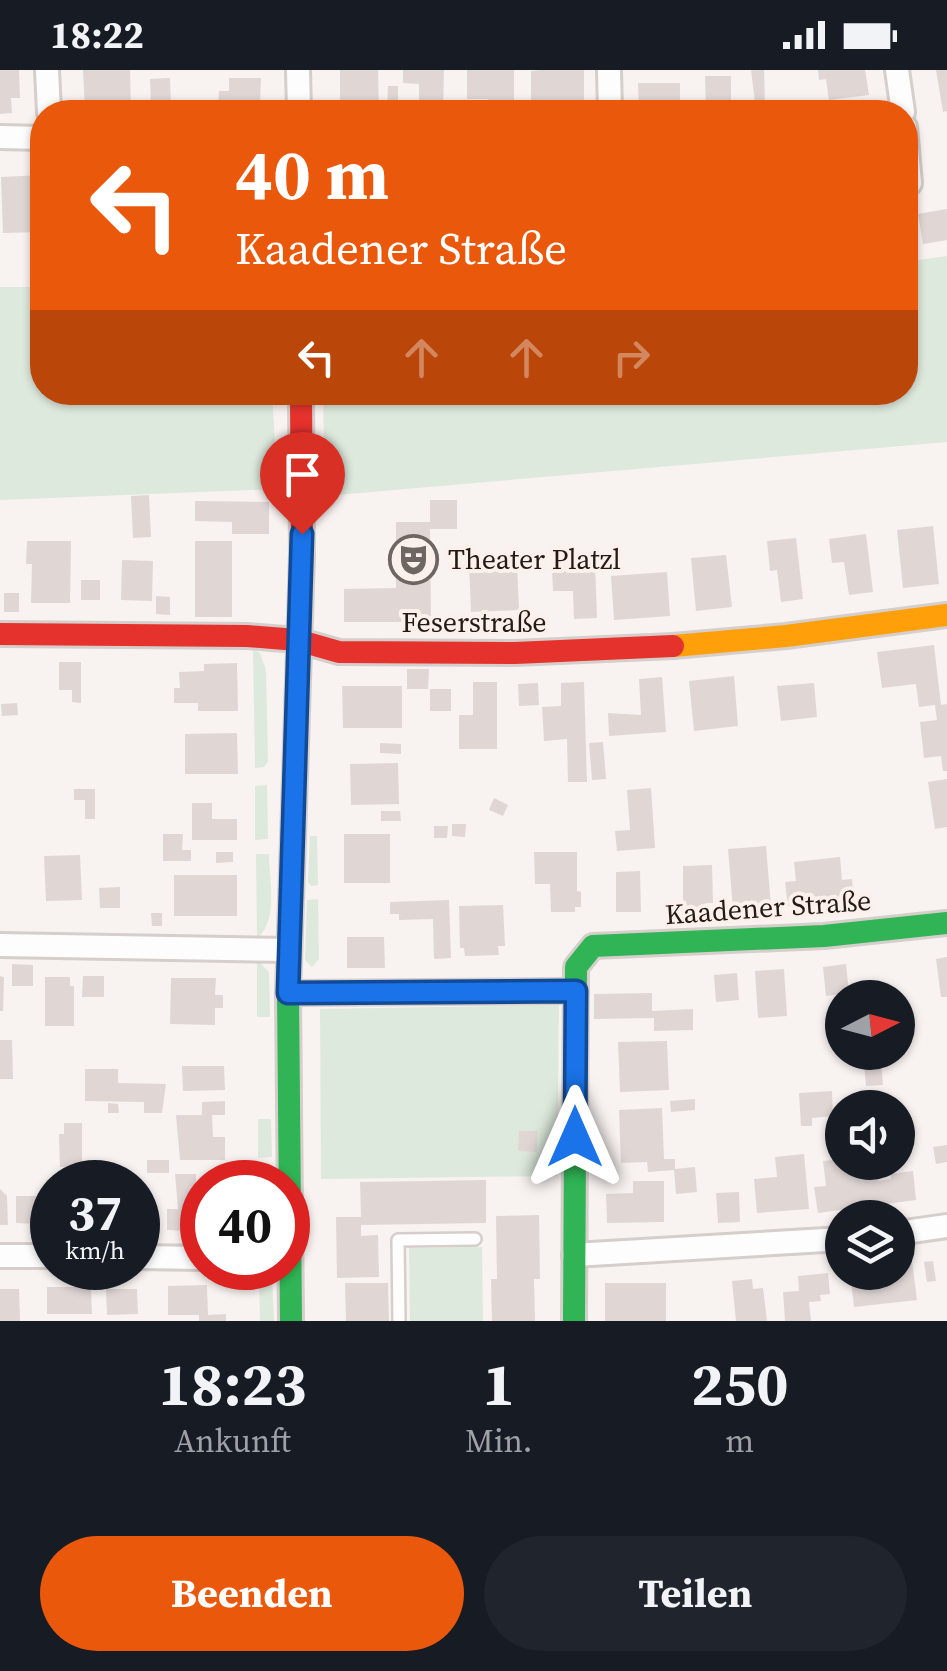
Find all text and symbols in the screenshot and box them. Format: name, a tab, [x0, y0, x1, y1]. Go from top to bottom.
text: 18:22	[50, 9, 144, 61]
text: 40 m	[235, 126, 389, 222]
icon: left	[70, 140, 200, 270]
text: Kaadener Straße	[235, 217, 567, 279]
icon: left	[289, 330, 344, 385]
icon: ahead	[394, 330, 449, 385]
icon: ahead	[499, 330, 554, 385]
icon: right	[604, 330, 659, 385]
pin	[260, 432, 345, 535]
icon: arrive	[275, 447, 330, 502]
theatre icon: Theater Platzl	[387, 533, 439, 585]
place label: Theater Platzl	[448, 540, 621, 578]
street label: Feserstraße	[401, 603, 547, 641]
street label: Kaadener Straße	[664, 881, 872, 933]
north arrow	[825, 980, 915, 1070]
map controls	[825, 980, 915, 1290]
position arrow	[523, 1085, 627, 1189]
button: sound	[825, 1090, 915, 1180]
speed limit sign: 40	[180, 1160, 310, 1290]
text: 37	[68, 1178, 122, 1247]
button: layers	[825, 1200, 915, 1290]
text: km/h	[65, 1233, 125, 1267]
text: 18:23	[158, 1343, 307, 1425]
text: 1	[483, 1343, 515, 1425]
text: 250	[691, 1343, 789, 1425]
text: Ankunft	[174, 1419, 291, 1463]
text: Min.	[465, 1419, 532, 1463]
text: m	[725, 1419, 754, 1463]
button: Beenden	[40, 1536, 464, 1651]
button: Teilen	[484, 1536, 907, 1651]

